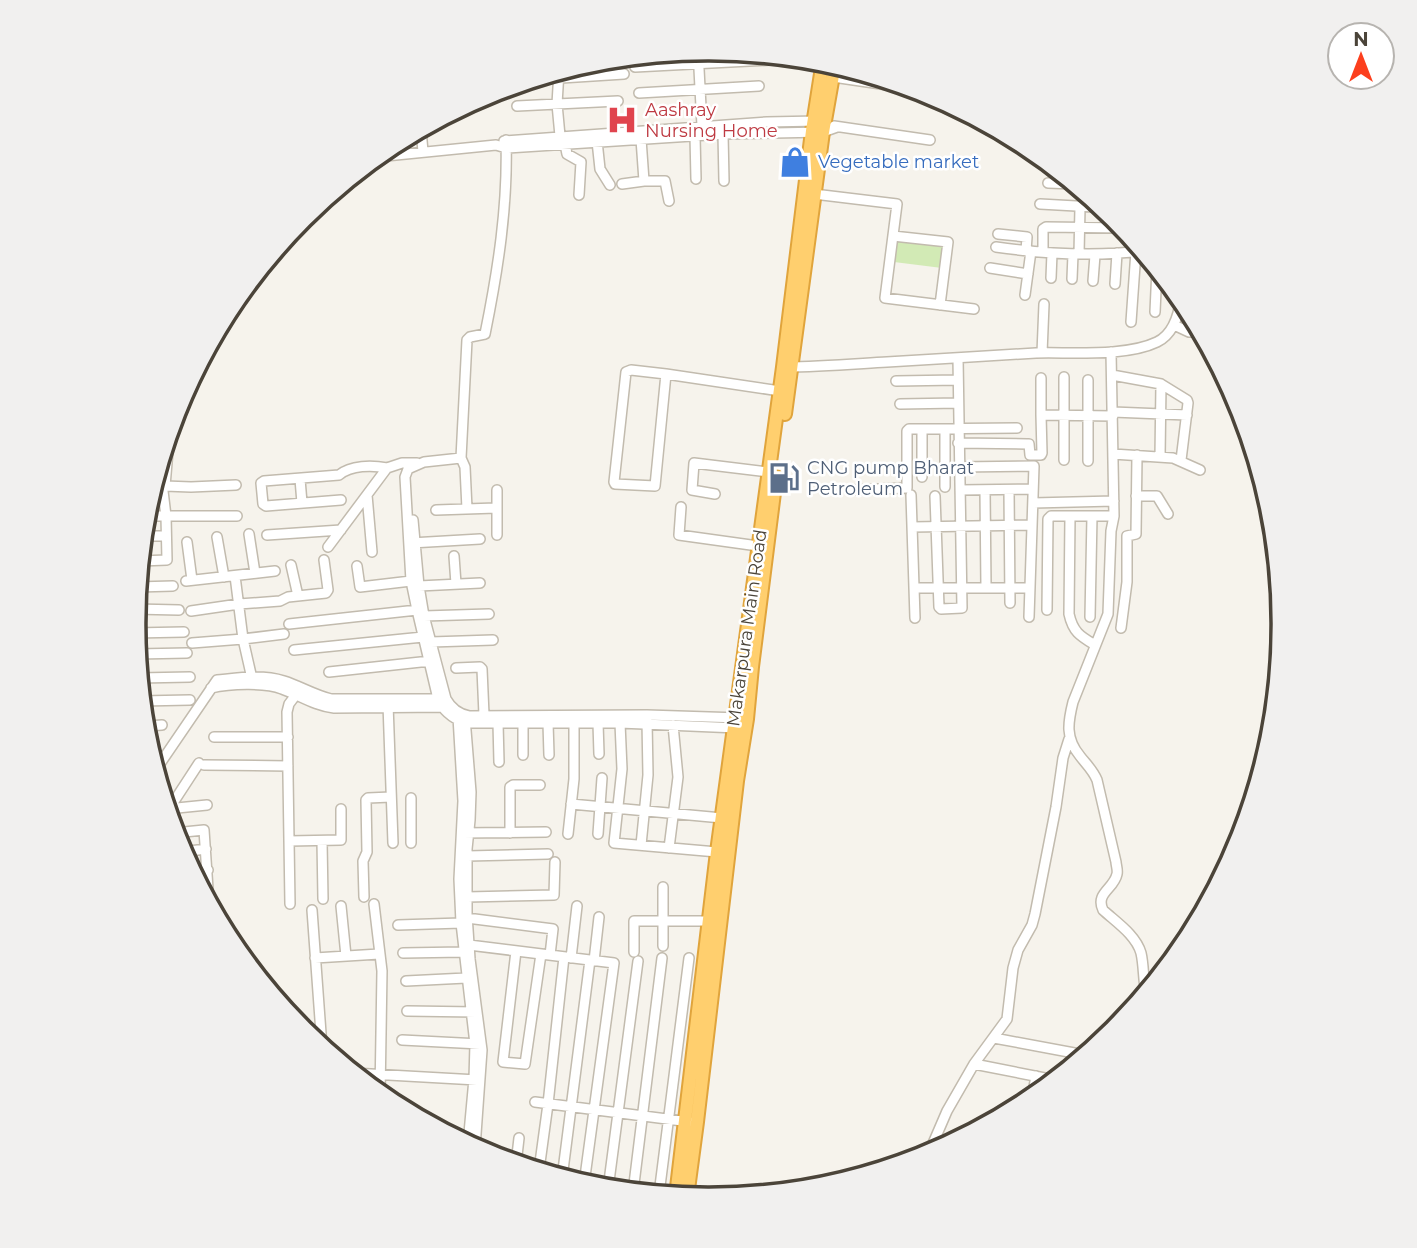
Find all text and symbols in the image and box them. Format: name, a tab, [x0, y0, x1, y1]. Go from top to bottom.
north arrow	[1326, 21, 1396, 91]
text: N	[1353, 28, 1369, 51]
place label: Aashray Nursing Home	[645, 99, 778, 142]
hospital icon: Aashray Nursing Home	[605, 103, 639, 137]
shop icon: Vegetable market	[778, 145, 812, 179]
place label: Vegetable market	[818, 151, 979, 173]
place label: CNG pump Bharat Petroleum	[807, 457, 974, 500]
fuel station icon: CNG pump Bharat Petroleum	[767, 461, 801, 495]
street label: Makarpura Main Road	[722, 528, 772, 728]

